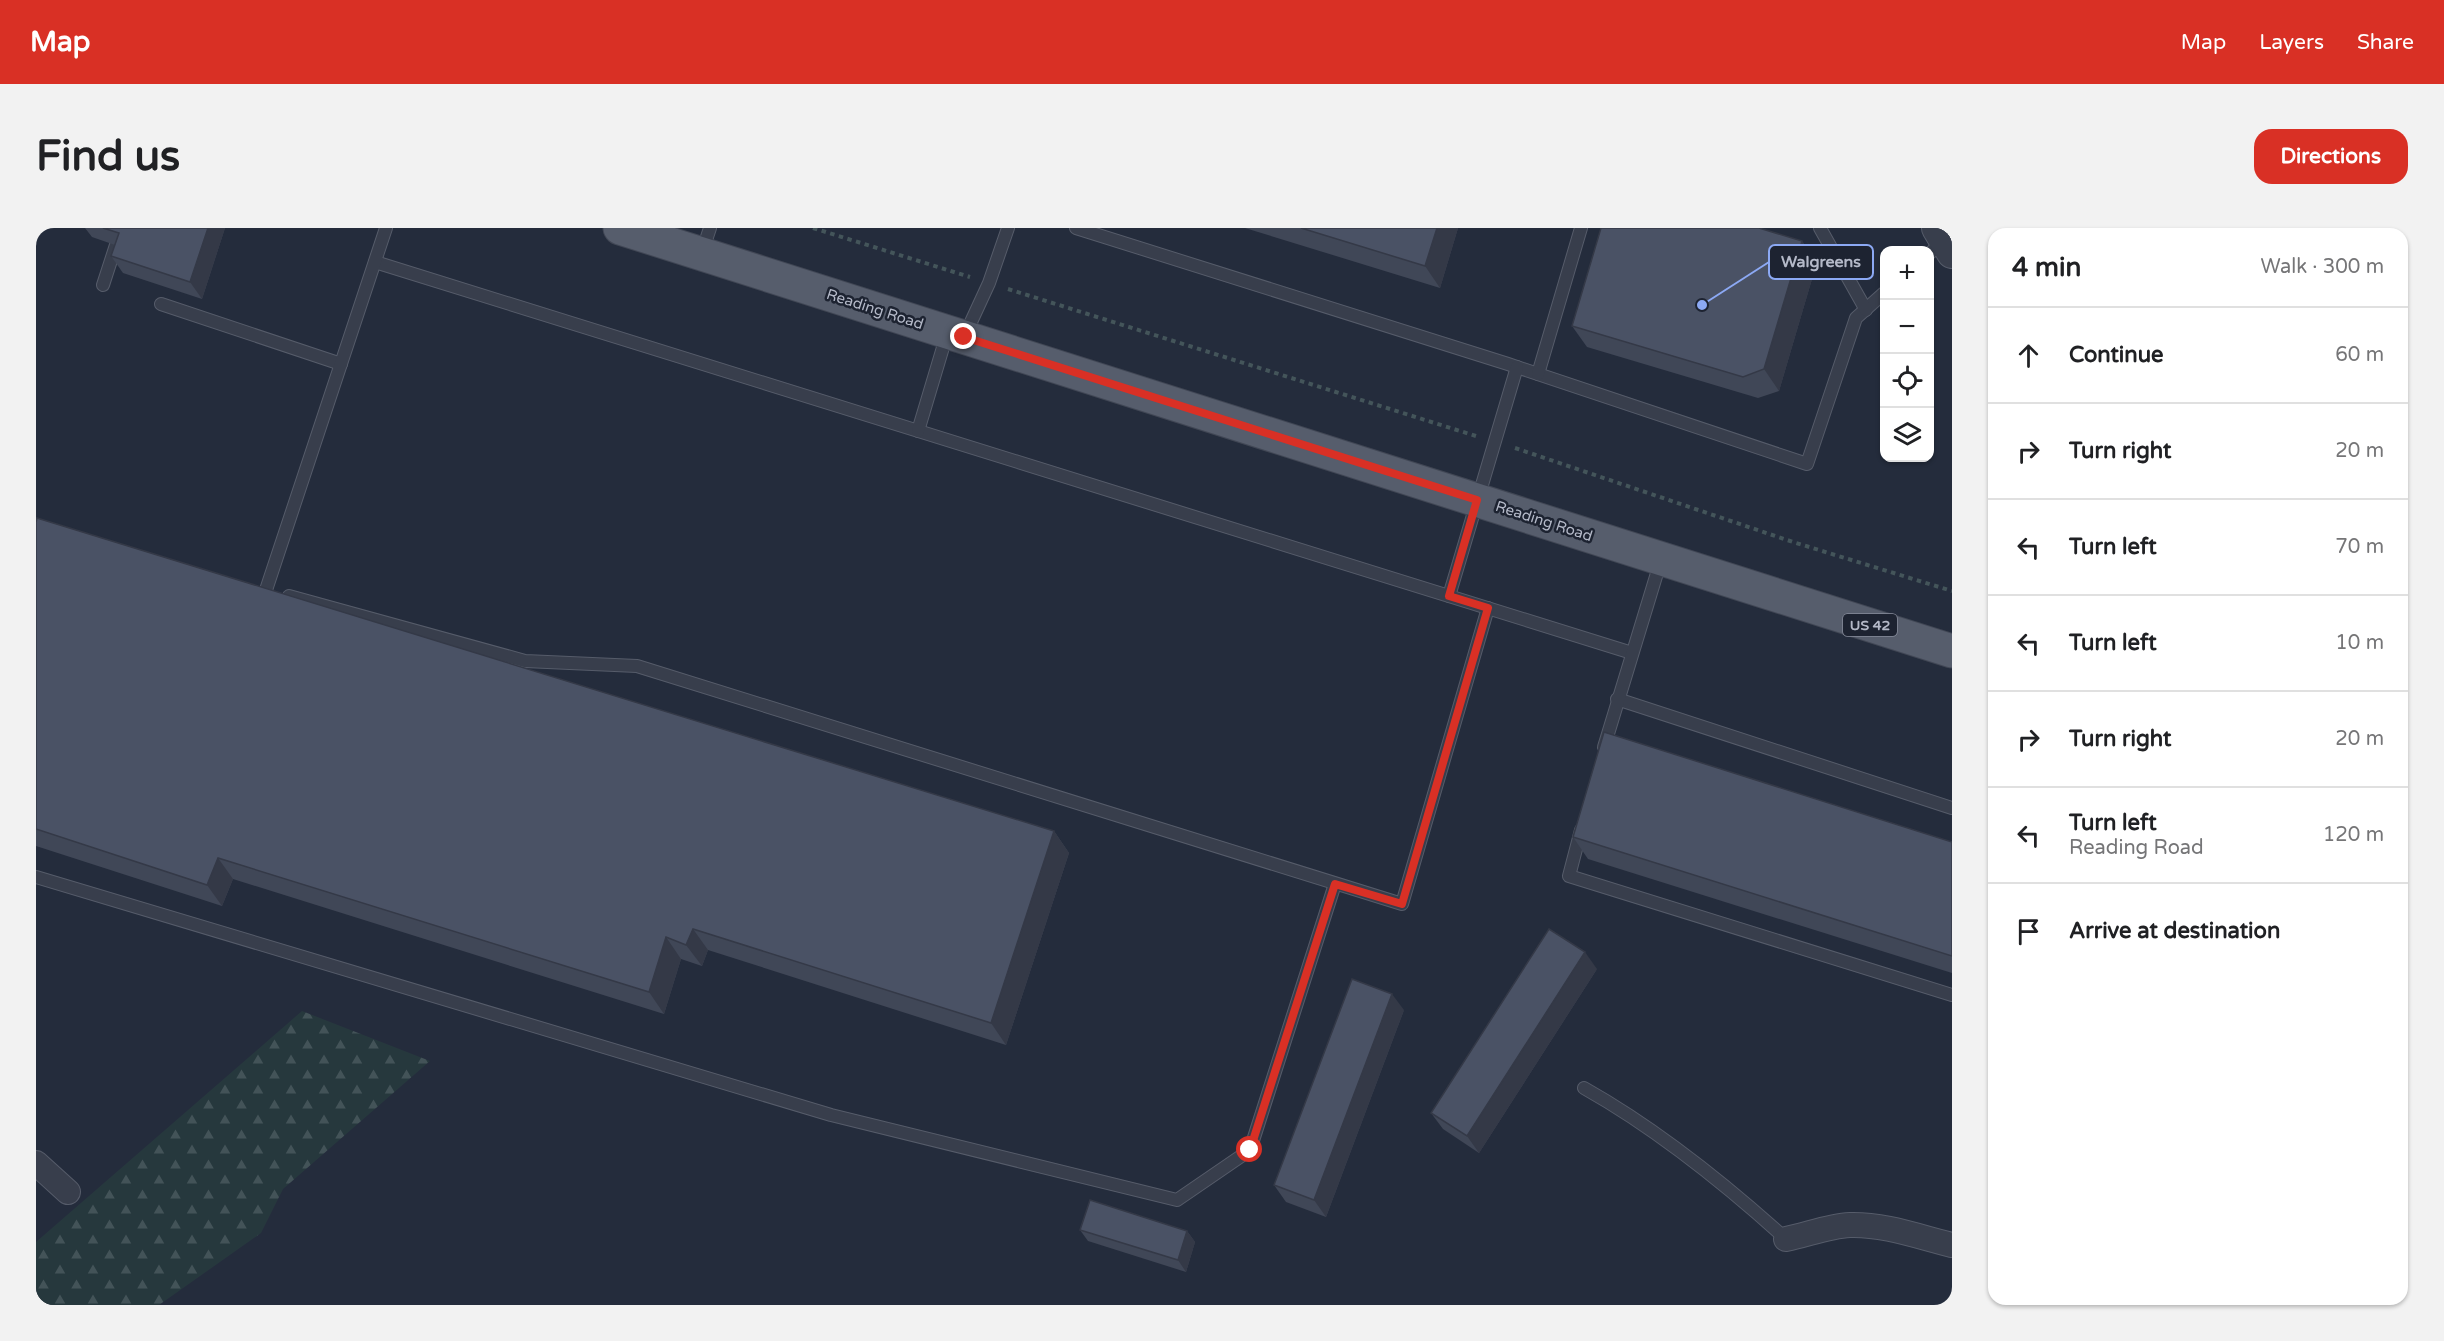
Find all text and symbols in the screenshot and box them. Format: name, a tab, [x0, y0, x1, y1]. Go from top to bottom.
text: Map	[30, 25, 90, 59]
text: Map	[2181, 30, 2226, 55]
text: Layers	[2259, 30, 2324, 55]
text: Share	[2357, 30, 2414, 55]
button: Directions	[2254, 129, 2408, 184]
text: Find us	[36, 131, 180, 182]
callout: Walgreens	[1769, 245, 1873, 279]
map controls	[1880, 246, 1934, 462]
button: +	[1880, 246, 1934, 300]
text: Walgreens	[1781, 252, 1861, 272]
text: 4 min	[2012, 252, 2081, 283]
text: Walk · 300 m	[2261, 255, 2384, 279]
street label: Reading Road	[824, 285, 926, 333]
button: −	[1880, 300, 1934, 354]
route end	[950, 323, 976, 349]
icon: ahead	[2012, 339, 2045, 372]
text: Continue	[2069, 342, 2164, 368]
text: 60 m	[2335, 343, 2384, 367]
button: locate	[1880, 354, 1934, 408]
button: layers	[1880, 408, 1934, 462]
icon: right	[2012, 435, 2045, 468]
text: Turn right	[2069, 438, 2171, 464]
text: 20 m	[2335, 439, 2384, 463]
street label: Reading Road	[1493, 497, 1595, 545]
icon: left	[2012, 531, 2045, 564]
text: Turn left	[2069, 534, 2157, 560]
text: 70 m	[2335, 535, 2384, 559]
road number: US 42	[1843, 614, 1897, 636]
icon: left	[2012, 627, 2045, 660]
text: Turn left	[2069, 630, 2157, 656]
text: 10 m	[2335, 631, 2384, 655]
icon: right	[2012, 723, 2045, 756]
text: Turn right	[2069, 726, 2171, 752]
text: 20 m	[2335, 727, 2384, 751]
text: Turn left	[2069, 810, 2157, 836]
icon: left	[2012, 819, 2045, 852]
text: 120 m	[2323, 823, 2384, 847]
text: Reading Road	[2069, 836, 2204, 860]
icon: arrive	[2012, 915, 2045, 948]
text: Arrive at destination	[2069, 918, 2280, 944]
route start	[1236, 1136, 1262, 1162]

